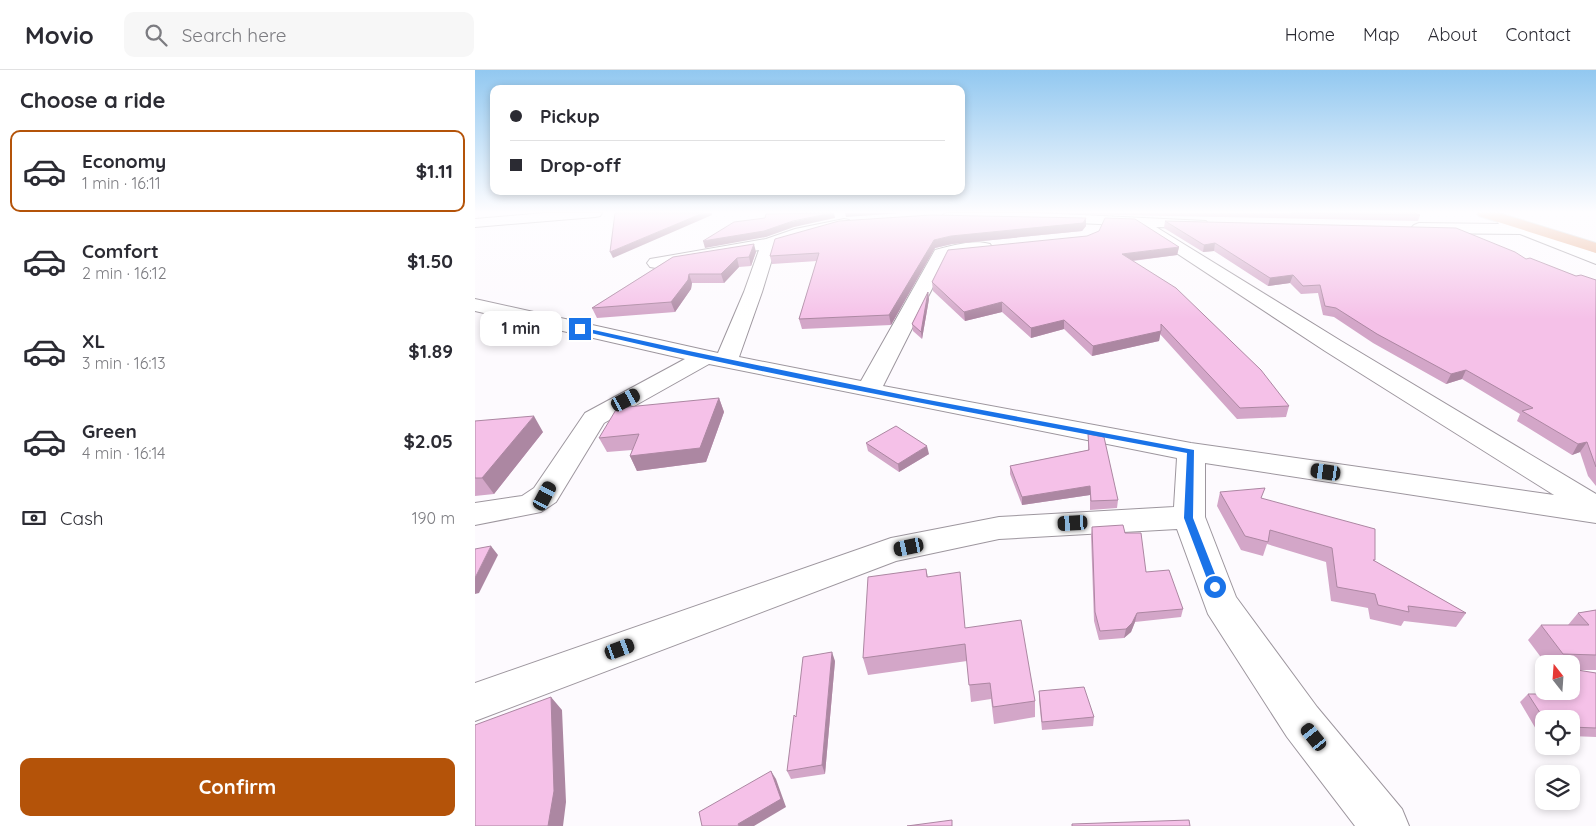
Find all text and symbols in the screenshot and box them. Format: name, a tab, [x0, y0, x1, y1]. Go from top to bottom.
search box	[124, 12, 474, 57]
text: Movio	[25, 20, 94, 50]
icon: search	[142, 21, 170, 49]
text: Search here	[182, 23, 287, 47]
text: Home	[1285, 23, 1335, 46]
text: Map	[1363, 23, 1400, 46]
text: About	[1428, 23, 1478, 46]
text: Contact	[1506, 23, 1571, 46]
text: Choose a ride	[20, 86, 165, 114]
text: Pickup	[540, 104, 600, 128]
icon: car	[22, 149, 67, 194]
text: Economy	[82, 149, 166, 173]
text: Drop-off	[540, 153, 621, 177]
text: $1.11	[416, 159, 453, 183]
text: 1 min · 16:11	[82, 173, 161, 193]
icon: car	[22, 239, 67, 284]
text: Comfort	[82, 239, 159, 263]
text: $1.50	[407, 249, 453, 273]
text: 2 min · 16:12	[82, 263, 167, 283]
callout: 1 min	[480, 312, 563, 346]
text: 1 min	[502, 318, 540, 338]
route end	[569, 318, 591, 340]
icon: car	[22, 329, 67, 374]
text: XL	[82, 329, 105, 353]
text: $1.89	[408, 339, 453, 363]
text: 3 min · 16:13	[82, 353, 166, 373]
car	[609, 386, 642, 414]
icon: car	[22, 419, 67, 464]
text: Green	[82, 419, 137, 443]
text: $2.05	[404, 429, 453, 453]
text: 4 min · 16:14	[82, 443, 166, 463]
car	[1310, 462, 1341, 482]
car	[531, 479, 558, 513]
icon: cash	[20, 504, 48, 532]
text: Cash	[60, 506, 104, 530]
text: 190 m	[412, 508, 455, 528]
car	[1057, 515, 1088, 531]
car	[892, 537, 925, 557]
route start	[1204, 576, 1226, 598]
car	[603, 637, 636, 661]
north arrow	[1535, 655, 1580, 700]
map controls	[1535, 655, 1580, 810]
button: locate	[1535, 710, 1580, 755]
car	[1298, 721, 1329, 753]
button: Confirm	[20, 758, 455, 816]
button: layers	[1535, 765, 1580, 810]

